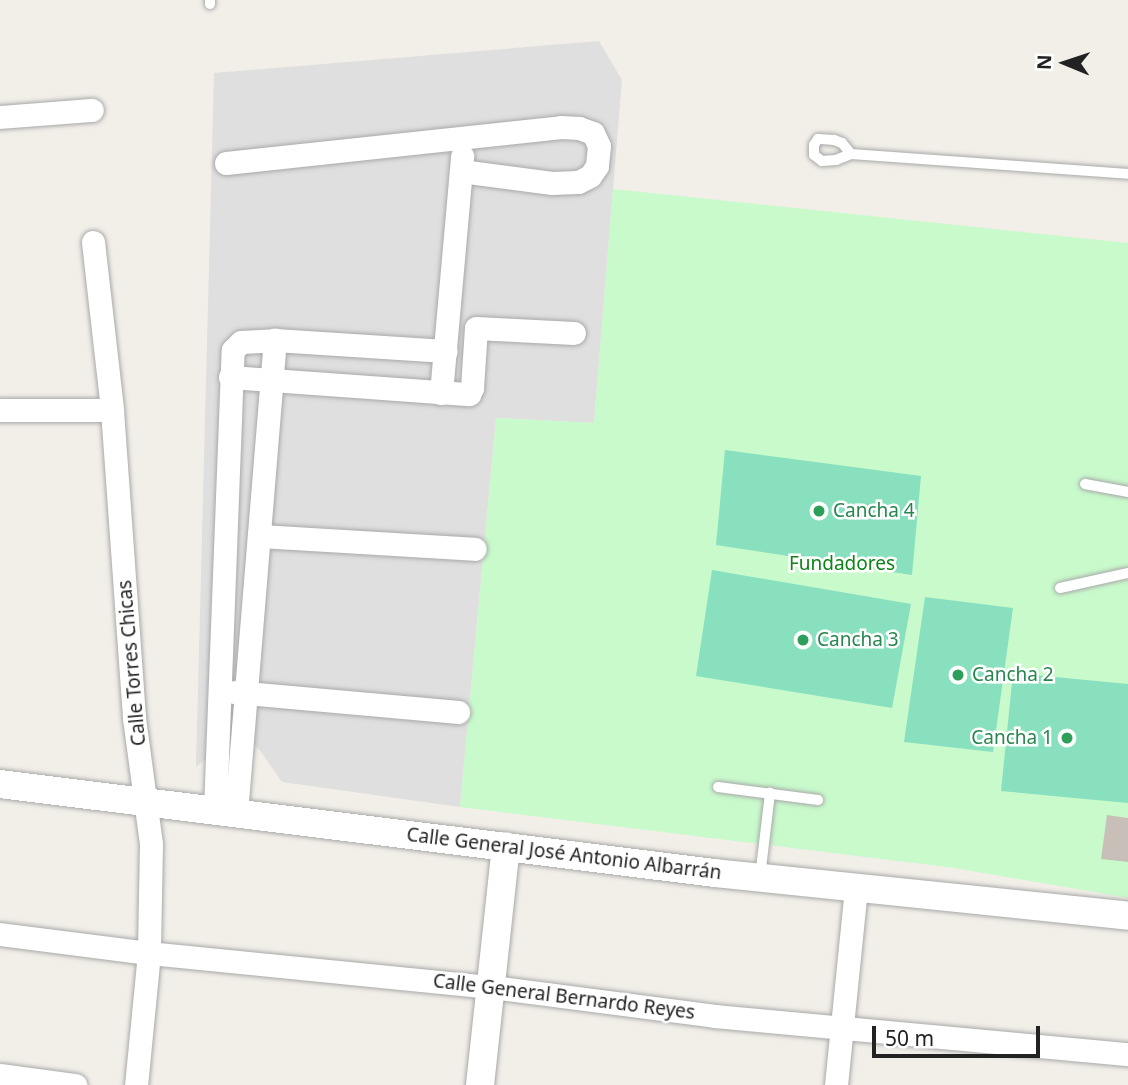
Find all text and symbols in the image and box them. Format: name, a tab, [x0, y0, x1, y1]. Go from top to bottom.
north arrow	[1030, 28, 1100, 98]
text: N	[1031, 54, 1057, 70]
place label: Cancha 4	[833, 500, 915, 522]
marker: Cancha 4	[811, 503, 827, 519]
park label: Fundadores	[789, 553, 895, 575]
street label: Calle Torres Chicas	[113, 579, 151, 747]
place label: Cancha 3	[817, 629, 899, 651]
marker: Cancha 3	[795, 632, 811, 648]
place label: Cancha 2	[972, 664, 1054, 686]
marker: Cancha 2	[950, 667, 966, 683]
place label: Cancha 1	[971, 727, 1053, 749]
marker: Cancha 1	[1059, 730, 1075, 746]
street label: Calle General José Antonio Albarrán	[405, 823, 723, 885]
street label: Calle General Bernardo Reyes	[432, 970, 696, 1024]
scale bar	[876, 1012, 1044, 1056]
text: 50 m	[885, 1024, 934, 1052]

